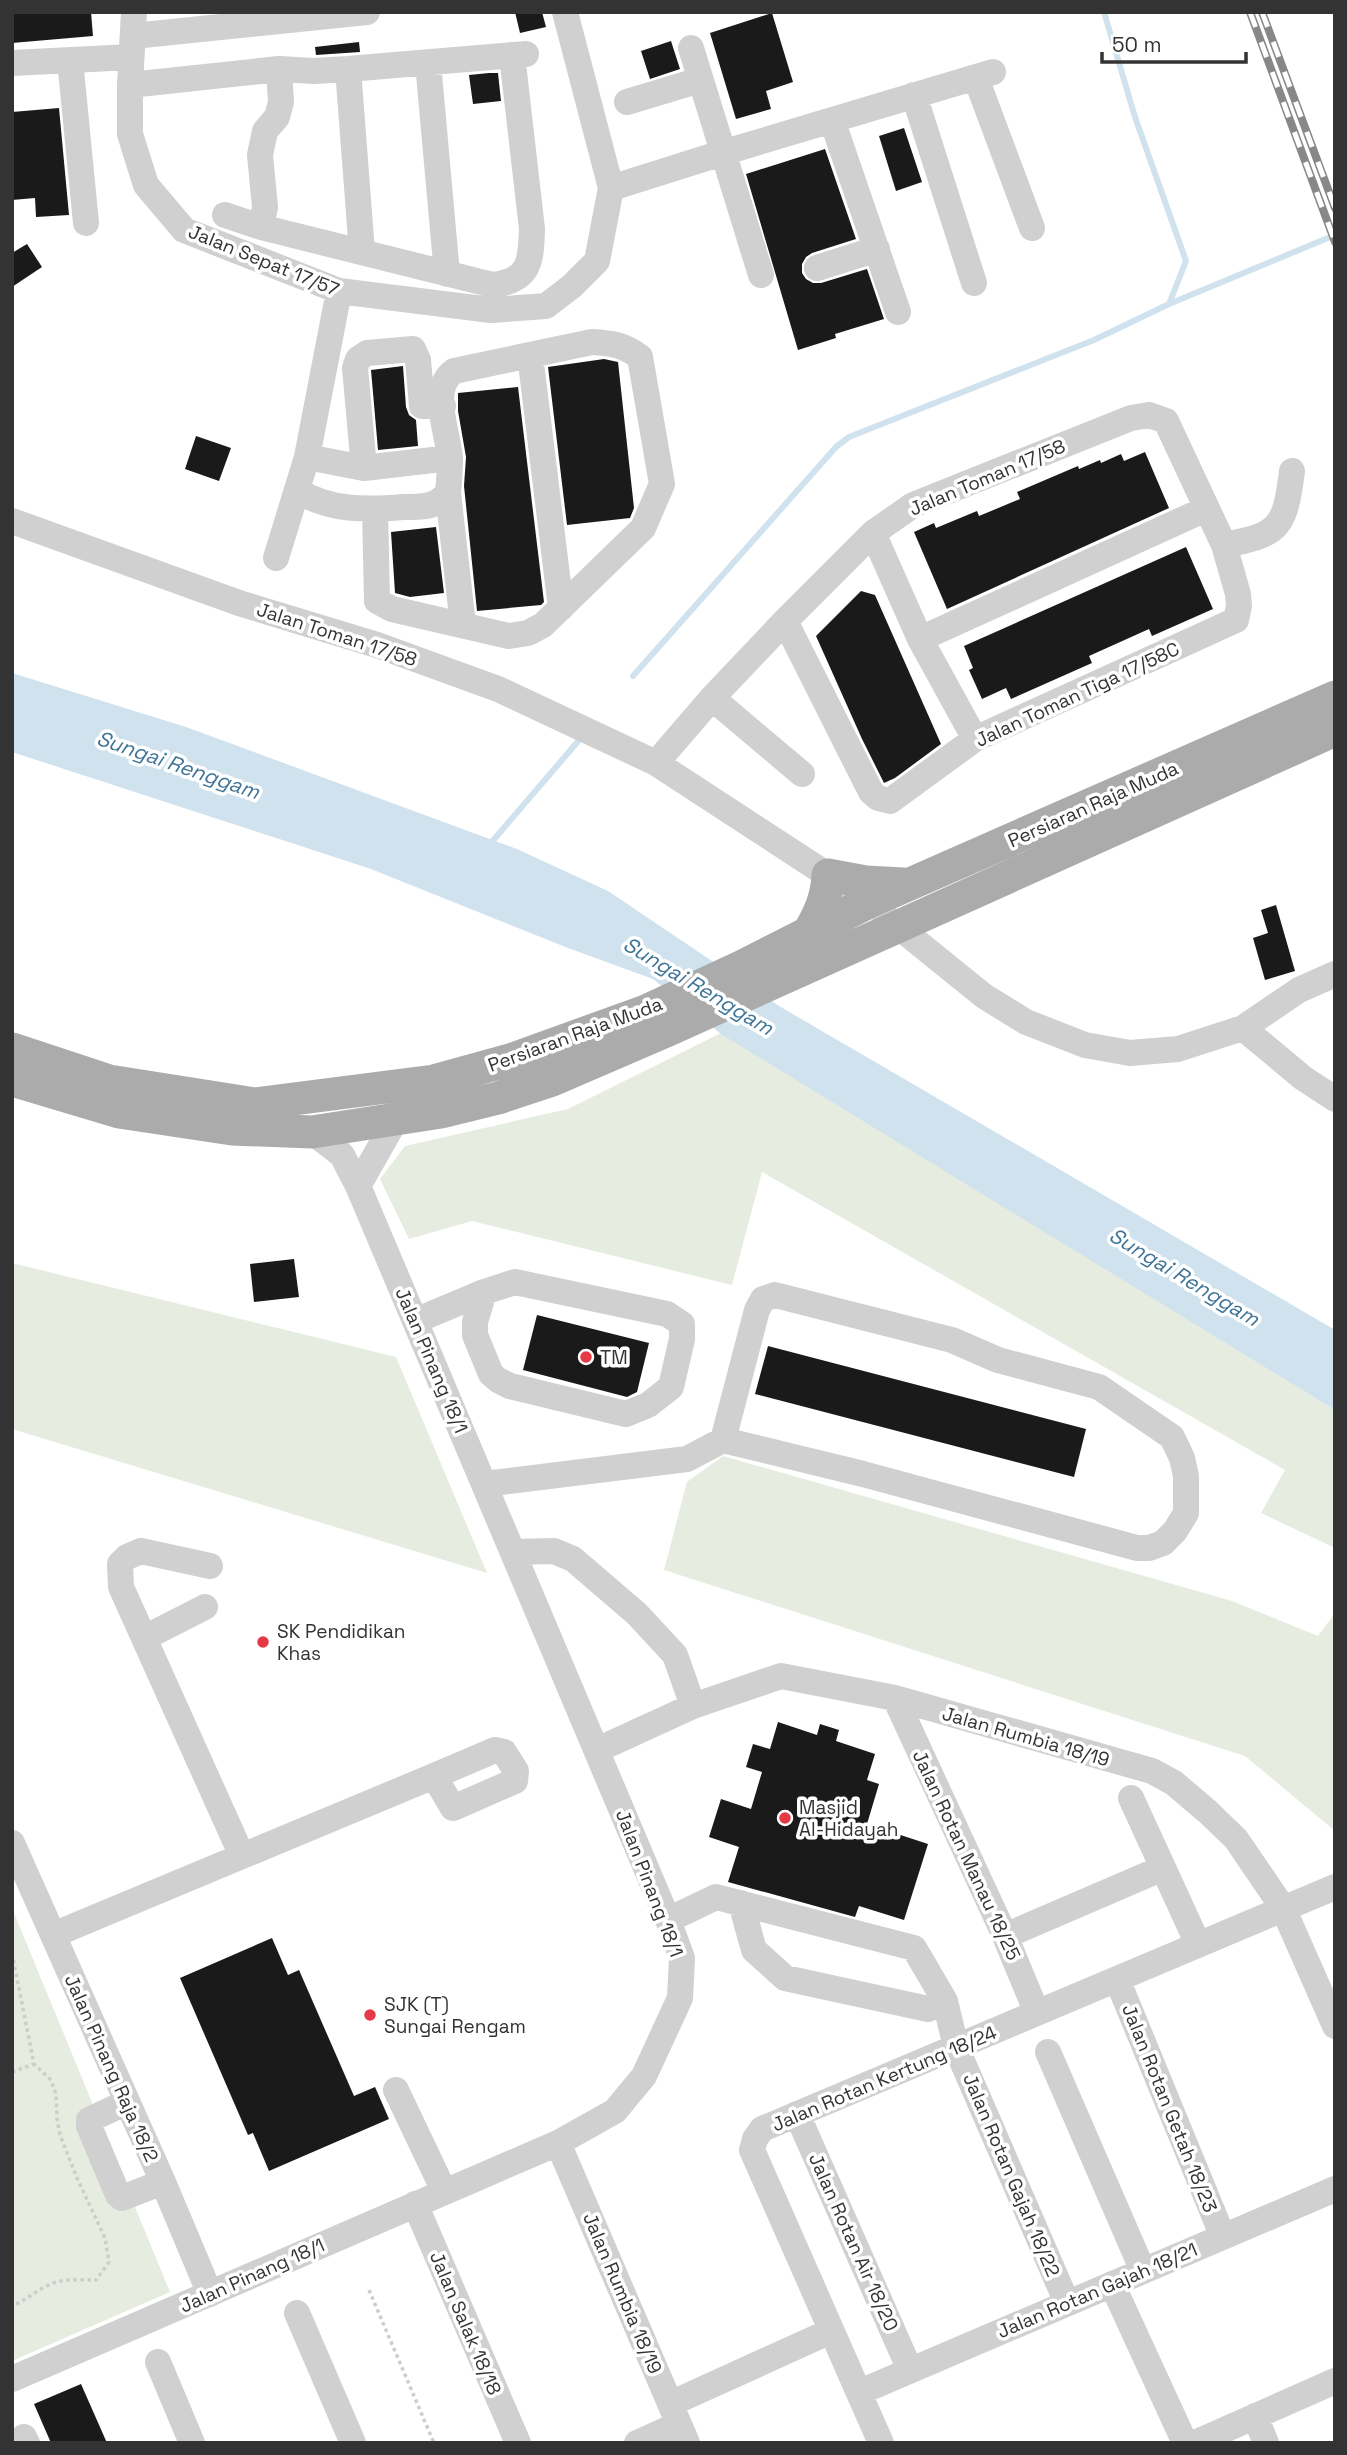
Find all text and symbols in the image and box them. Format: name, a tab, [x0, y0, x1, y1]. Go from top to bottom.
scale bar	[1102, 21, 1246, 65]
text: 50 m	[1112, 31, 1162, 58]
street label: Jalan Sepat 17/57	[185, 219, 343, 302]
street label: Jalan Toman 17/58	[905, 433, 1069, 522]
street label: Jalan Toman 17/58	[254, 597, 420, 672]
street label: Jalan Toman Tiga 17/58C	[971, 636, 1183, 753]
water label: Sungai Renggam	[93, 724, 264, 805]
street label: Persiaran Raja Muda	[1004, 756, 1182, 853]
water label: Sungai Renggam	[618, 930, 779, 1041]
street label: Persiaran Raja Muda	[485, 991, 666, 1078]
water label: Sungai Renggam	[1104, 1221, 1265, 1332]
street label: Jalan Pinang 18/1	[390, 1284, 474, 1437]
place label: TM	[600, 1345, 628, 1370]
marker: TM	[578, 1349, 594, 1365]
place label: SK Pendidikan Khas	[277, 1619, 406, 1666]
marker: SK Pendidikan Khas	[255, 1634, 271, 1650]
street label: Jalan Rumbia 18/19	[939, 1701, 1112, 1772]
street label: Jalan Rotan Manau 18/25	[907, 1746, 1026, 1964]
place label: Masjid Al-Hidayah	[799, 1795, 899, 1842]
street label: Jalan Pinang 18/1	[610, 1806, 689, 1960]
marker: Masjid Al-Hidayah	[777, 1810, 793, 1826]
street label: Jalan Pinang Raja 18/2	[59, 1970, 164, 2166]
place label: SJK (T) Sungai Rengam	[384, 1992, 526, 2039]
street label: Jalan Rotan Getah 18/23	[1116, 2000, 1223, 2216]
marker: SJK (T) Sungai Rengam	[362, 2007, 378, 2023]
street label: Jalan Rotan Kertung 18/24	[768, 2020, 1000, 2137]
street label: Jalan Rotan Gajah 18/22	[957, 2070, 1066, 2281]
street label: Jalan Rotan Air 18/20	[803, 2149, 904, 2335]
street label: Jalan Rumbia 18/19	[577, 2209, 668, 2378]
street label: Jalan Pinang 18/1	[176, 2232, 329, 2319]
street label: Jalan Rotan Gajah 18/21	[993, 2237, 1201, 2344]
street label: Jalan Salak 18/18	[424, 2248, 507, 2399]

